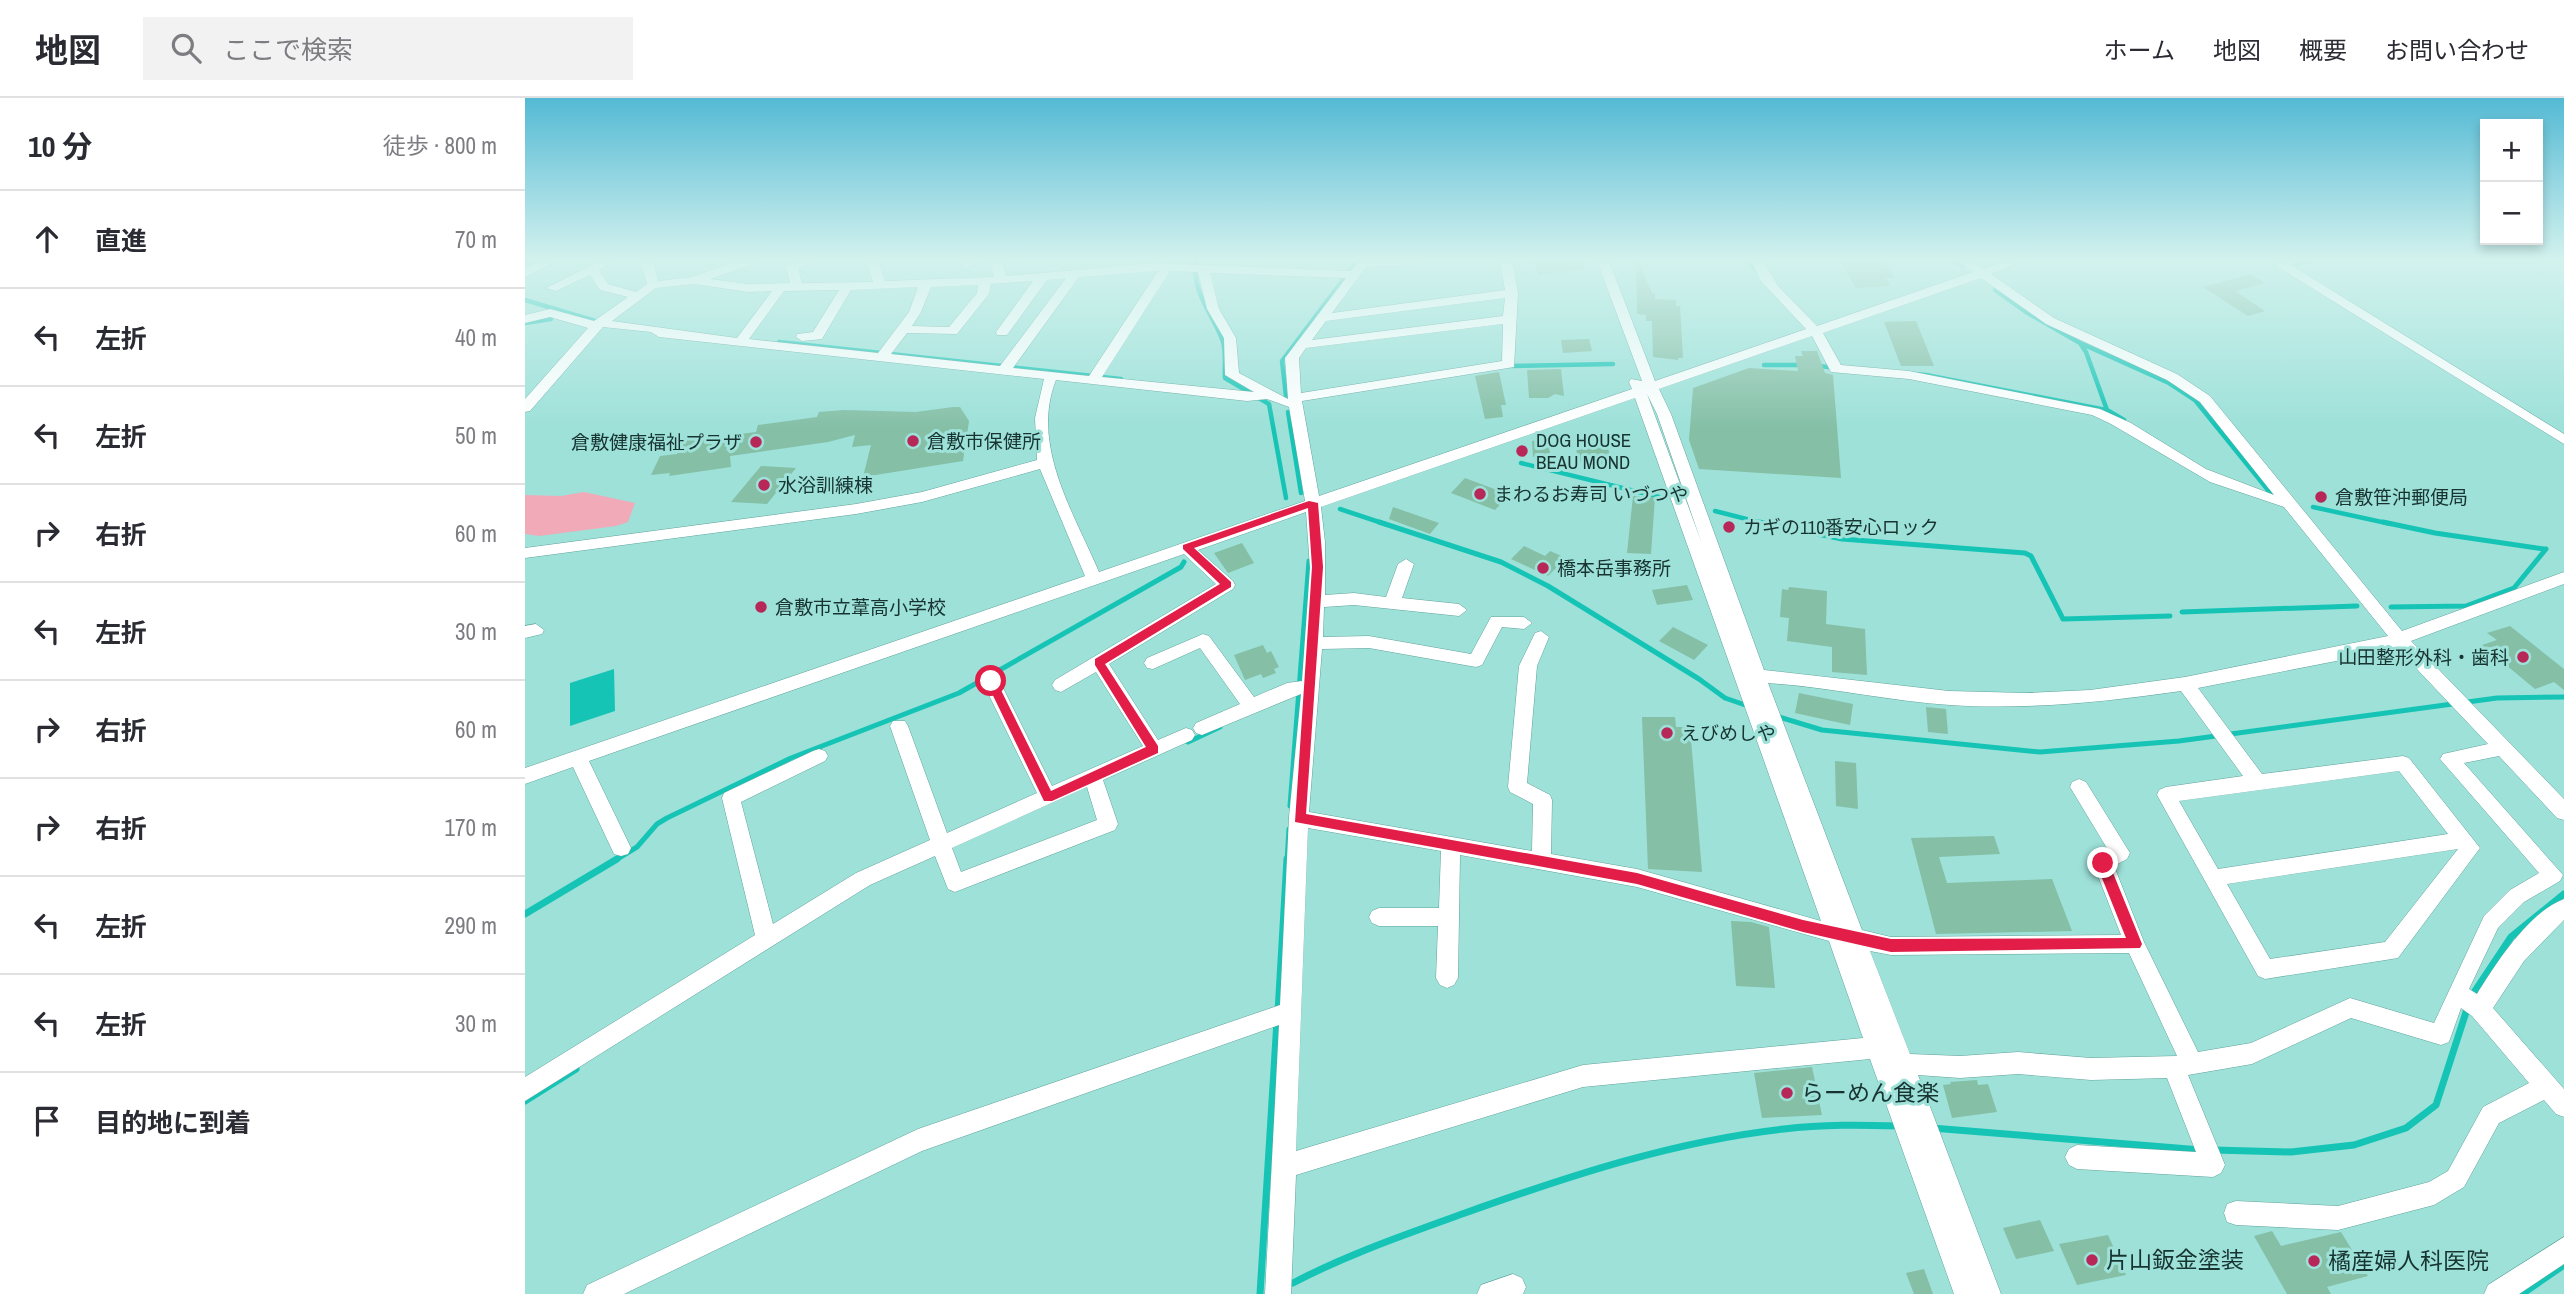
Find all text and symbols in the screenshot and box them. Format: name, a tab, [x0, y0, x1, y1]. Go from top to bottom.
search box	[143, 17, 633, 80]
text: 地図	[35, 28, 101, 72]
icon: search	[167, 29, 205, 67]
text: ここで検索	[223, 32, 353, 67]
text: ホーム	[2104, 34, 2175, 66]
text: 地図	[2213, 34, 2261, 66]
text: 概要	[2299, 34, 2347, 66]
text: お問い合わせ	[2385, 34, 2529, 66]
map controls	[2480, 119, 2543, 245]
button: +	[2480, 119, 2543, 182]
text: 10 分	[28, 126, 92, 166]
text: 徒歩 · 800 m	[383, 130, 497, 161]
button: −	[2480, 182, 2543, 245]
icon: ahead	[28, 220, 66, 258]
text: 直進	[95, 223, 147, 258]
text: 70 m	[455, 224, 497, 255]
icon: left	[28, 318, 66, 356]
text: 左折	[95, 321, 147, 356]
text: 40 m	[455, 322, 497, 353]
icon: left	[28, 416, 66, 454]
text: 左折	[95, 419, 147, 454]
text: 50 m	[455, 420, 497, 451]
place label: DOG HOUSE BEAU MOND	[1536, 427, 1631, 475]
place label: 倉敷市保健所	[927, 428, 1041, 454]
place label: 倉敷健康福祉プラザ	[571, 429, 742, 455]
marker: 倉敷市保健所	[905, 433, 921, 449]
marker: 倉敷健康福祉プラザ	[748, 434, 764, 450]
marker: DOG HOUSE BEAU MOND	[1514, 443, 1530, 459]
place label: 水浴訓練棟	[778, 472, 873, 498]
marker: 水浴訓練棟	[756, 477, 772, 493]
place label: まわるお寿司 いづつや	[1494, 481, 1688, 507]
place label: 倉敷笹沖郵便局	[2335, 484, 2468, 510]
marker: まわるお寿司 いづつや	[1472, 486, 1488, 502]
marker: 倉敷笹沖郵便局	[2313, 489, 2329, 505]
icon: right	[28, 514, 66, 552]
place label: カギの110番安心ロック	[1743, 514, 1939, 540]
text: 右折	[95, 517, 147, 552]
text: 60 m	[455, 518, 497, 549]
marker: カギの110番安心ロック	[1721, 519, 1737, 535]
place label: 橋本岳事務所	[1557, 555, 1671, 581]
marker: 橋本岳事務所	[1535, 560, 1551, 576]
place label: 倉敷市立葦高小学校	[775, 594, 946, 620]
marker: 倉敷市立葦高小学校	[753, 599, 769, 615]
icon: left	[28, 612, 66, 650]
text: 左折	[95, 615, 147, 650]
text: 30 m	[455, 616, 497, 647]
place label: 山田整形外科・歯科	[2338, 644, 2509, 670]
marker: 山田整形外科・歯科	[2515, 649, 2531, 665]
route start	[975, 665, 1006, 696]
icon: right	[28, 710, 66, 748]
text: 右折	[95, 713, 147, 748]
text: 60 m	[455, 714, 497, 745]
place label: えびめしや	[1681, 720, 1776, 746]
marker: えびめしや	[1659, 725, 1675, 741]
icon: right	[28, 808, 66, 846]
text: 右折	[95, 811, 147, 846]
text: 170 m	[445, 812, 497, 843]
route end	[2087, 847, 2118, 878]
icon: left	[28, 906, 66, 944]
text: 左折	[95, 909, 147, 944]
text: 290 m	[445, 910, 497, 941]
icon: left	[28, 1004, 66, 1042]
text: 左折	[95, 1007, 147, 1042]
text: 30 m	[455, 1008, 497, 1039]
place label: らーめん食楽	[1801, 1077, 1939, 1108]
marker: らーめん食楽	[1779, 1085, 1795, 1101]
icon: arrive	[28, 1102, 66, 1140]
text: 目的地に到着	[95, 1105, 251, 1140]
place label: 片山鈑金塗装	[2106, 1244, 2244, 1275]
place label: 橘産婦人科医院	[2328, 1245, 2489, 1276]
marker: 片山鈑金塗装	[2084, 1252, 2100, 1268]
marker: 橘産婦人科医院	[2306, 1253, 2322, 1269]

